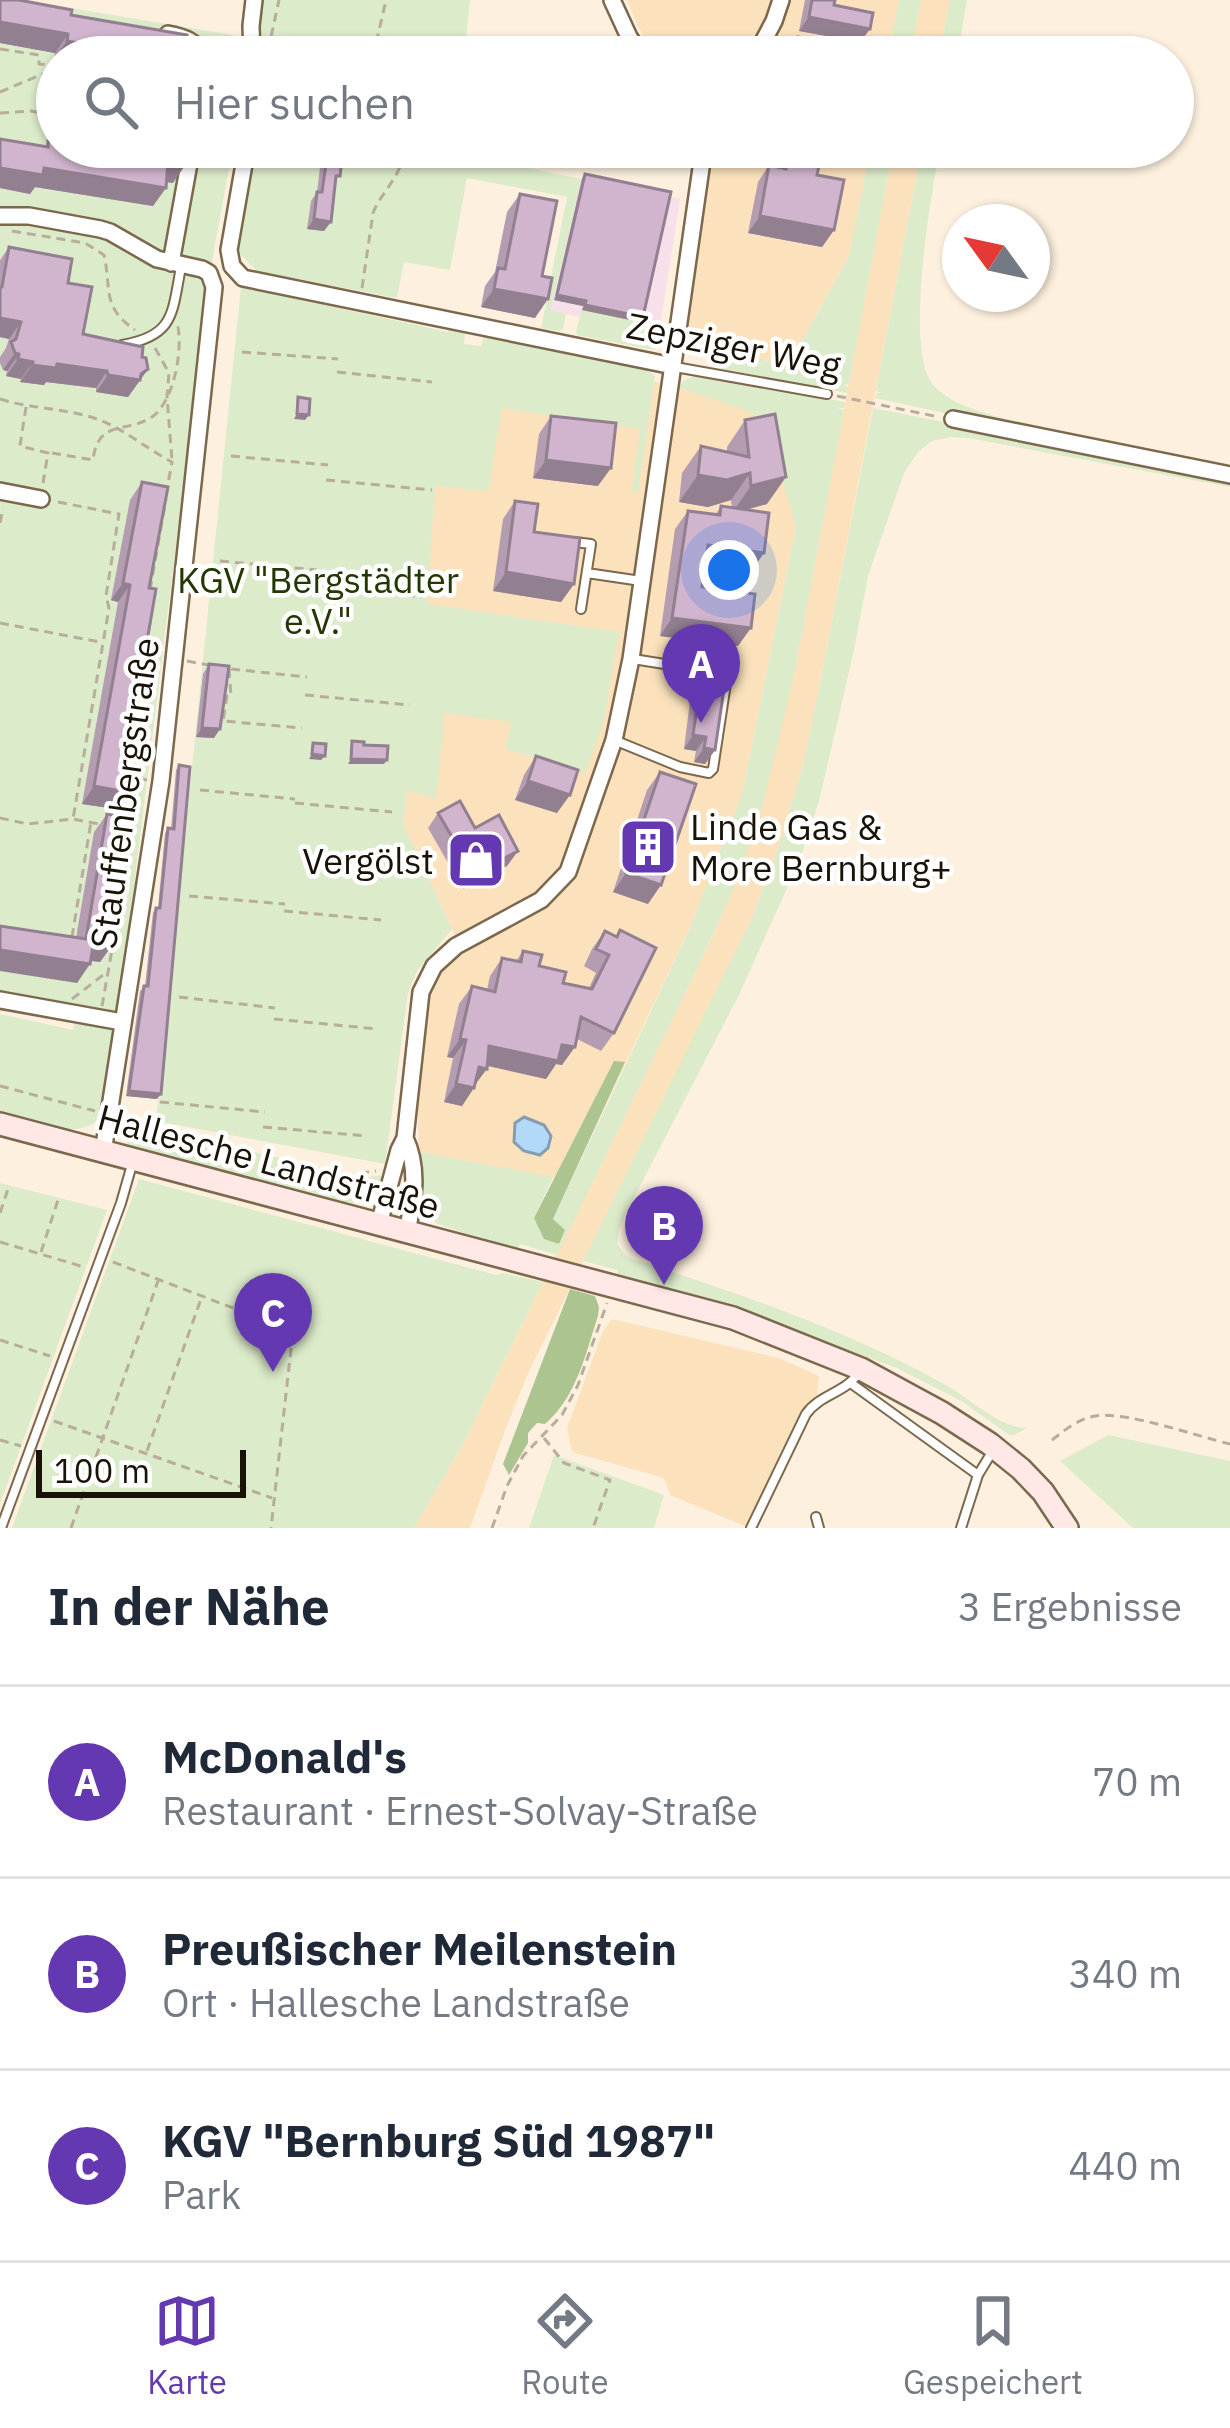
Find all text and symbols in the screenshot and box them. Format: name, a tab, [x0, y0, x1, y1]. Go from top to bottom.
search box	[36, 36, 1194, 168]
icon: search	[78, 69, 144, 135]
text: Hier suchen	[174, 73, 415, 131]
north arrow	[942, 204, 1050, 312]
street label: Zepziger Weg	[623, 301, 845, 389]
your location	[699, 540, 759, 600]
park label: KGV "Bergstädter e.V."	[177, 556, 459, 644]
pin: A	[662, 624, 740, 723]
street label: Stauffenbergstraße	[79, 634, 169, 952]
place label: Linde Gas & More Bernburg+	[690, 803, 952, 891]
building icon: Linde Gas & More Bernburg+	[617, 816, 679, 878]
shop icon: Vergölst	[445, 829, 507, 891]
place label: Vergölst	[302, 837, 434, 884]
street label: Hallesche Landstraße	[93, 1093, 445, 1229]
pin: B	[625, 1186, 703, 1285]
pin: C	[234, 1273, 312, 1372]
scale bar	[36, 1444, 246, 1497]
text: 100 m	[54, 1449, 150, 1492]
text: In der Nähe	[48, 1573, 330, 1639]
text: 3 Ergebnisse	[958, 1581, 1182, 1632]
text: McDonald's	[162, 1727, 407, 1785]
text: A	[74, 1756, 100, 1807]
text: 70 m	[1092, 1756, 1182, 1807]
text: Restaurant · Ernest-Solvay-Straße	[162, 1785, 758, 1836]
text: Preußischer Meilenstein	[162, 1919, 677, 1977]
text: B	[74, 1948, 100, 1999]
text: 340 m	[1069, 1948, 1182, 1999]
text: Ort · Hallesche Landstraße	[162, 1977, 630, 2028]
text: KGV "Bernburg Süd 1987"	[162, 2111, 715, 2169]
text: C	[74, 2140, 100, 2191]
text: 440 m	[1069, 2140, 1182, 2191]
text: Park	[162, 2169, 241, 2220]
tab: Karte	[147, 2288, 227, 2403]
tab: Route	[521, 2288, 609, 2403]
tab: Gespeichert	[903, 2288, 1083, 2403]

